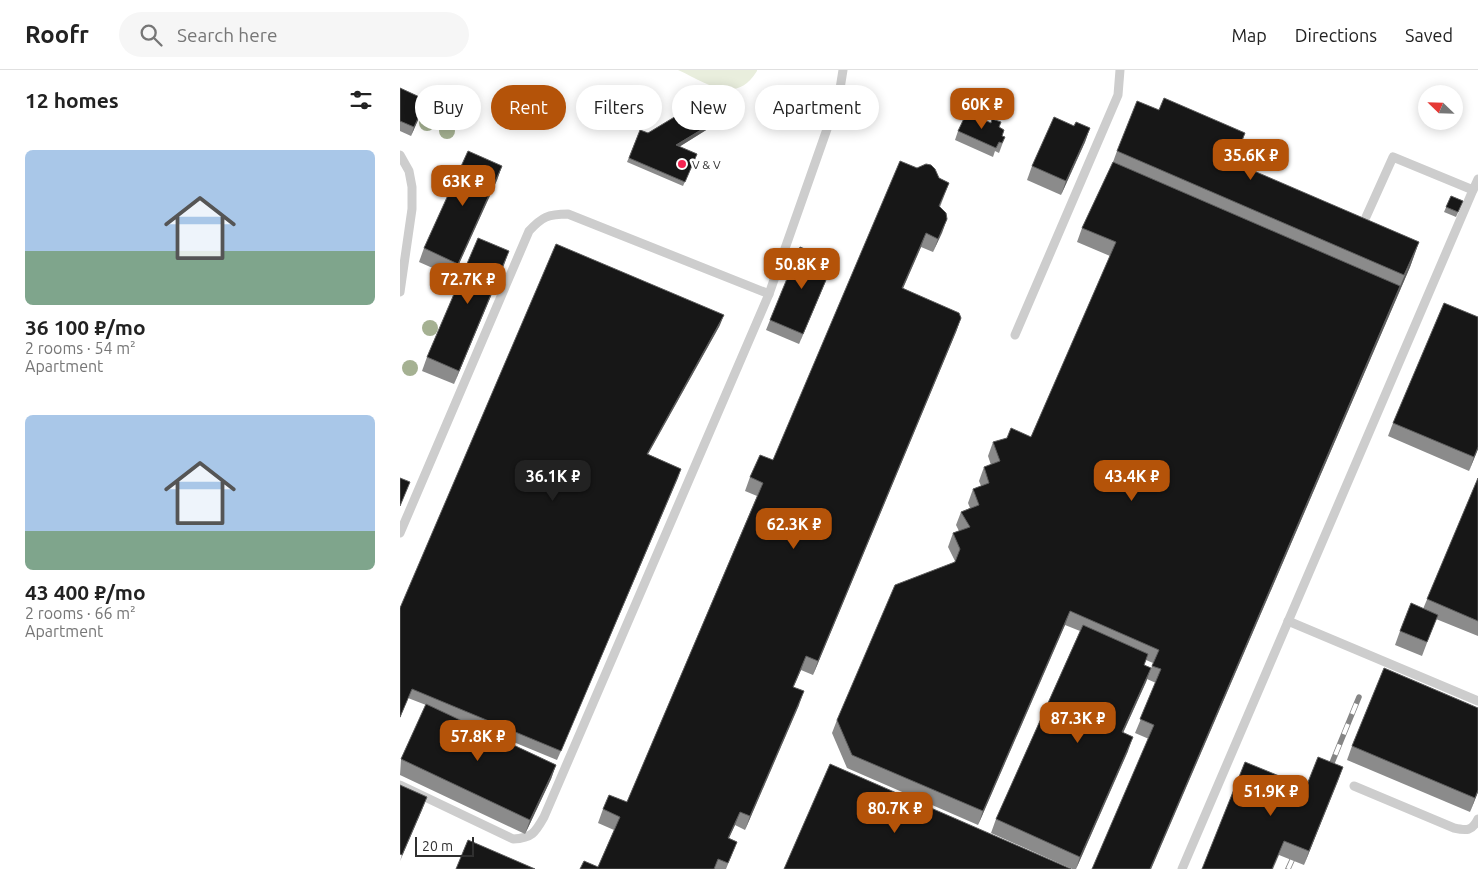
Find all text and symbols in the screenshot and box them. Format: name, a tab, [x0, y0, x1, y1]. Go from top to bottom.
search box	[119, 12, 469, 57]
text: Roofr	[25, 21, 89, 48]
icon: search	[137, 21, 165, 49]
text: Search here	[177, 24, 277, 46]
text: Map	[1231, 25, 1267, 45]
text: Directions	[1295, 25, 1377, 45]
text: Saved	[1405, 25, 1453, 45]
chip: Buy	[415, 85, 481, 130]
chip: Rent	[491, 85, 566, 130]
chip: Filters	[576, 85, 662, 130]
chip: New	[672, 85, 745, 130]
chip: Apartment	[755, 85, 879, 130]
north arrow	[1418, 85, 1462, 130]
map controls	[1418, 85, 1463, 130]
icon: filters	[347, 86, 375, 114]
text: 12 homes	[25, 88, 119, 112]
pin: 60K ₽	[947, 88, 1017, 130]
text: 60K ₽	[961, 95, 1003, 113]
pin: 35.6K ₽	[1205, 138, 1297, 181]
text: 35.6K ₽	[1224, 146, 1278, 164]
marker: V & V	[676, 158, 688, 170]
place label: V & V	[692, 158, 721, 171]
pin: 63K ₽	[428, 164, 498, 207]
text: 63K ₽	[442, 172, 484, 190]
icon: home	[155, 183, 245, 273]
pin: 50.8K ₽	[756, 248, 848, 290]
text: 50.8K ₽	[775, 255, 829, 273]
pin: 72.7K ₽	[422, 262, 514, 305]
text: 72.7K ₽	[441, 270, 495, 288]
text: 36 100 ₽/mo	[25, 315, 146, 339]
text: 2 rooms · 54 m²	[25, 339, 136, 357]
text: Apartment	[25, 357, 103, 375]
icon: home	[155, 448, 245, 538]
pin: 36.1K ₽	[507, 460, 599, 502]
pin: 43.4K ₽	[1086, 460, 1178, 502]
text: 36.1K ₽	[526, 467, 580, 485]
text: 43.4K ₽	[1105, 467, 1159, 485]
pin: 62.3K ₽	[748, 508, 840, 550]
text: 62.3K ₽	[767, 515, 821, 533]
text: 43 400 ₽/mo	[25, 580, 146, 604]
text: 2 rooms · 66 m²	[25, 604, 136, 622]
text: Apartment	[25, 622, 103, 640]
pin: 87.3K ₽	[1032, 702, 1124, 744]
text: 87.3K ₽	[1051, 709, 1105, 727]
pin: 57.8K ₽	[432, 720, 524, 762]
text: 57.8K ₽	[451, 727, 505, 745]
pin: 51.9K ₽	[1225, 774, 1317, 817]
text: 51.9K ₽	[1244, 782, 1298, 800]
pin: 80.7K ₽	[849, 792, 941, 834]
text: 80.7K ₽	[868, 799, 922, 817]
scale bar	[415, 834, 474, 857]
text: 20 m	[422, 838, 453, 854]

